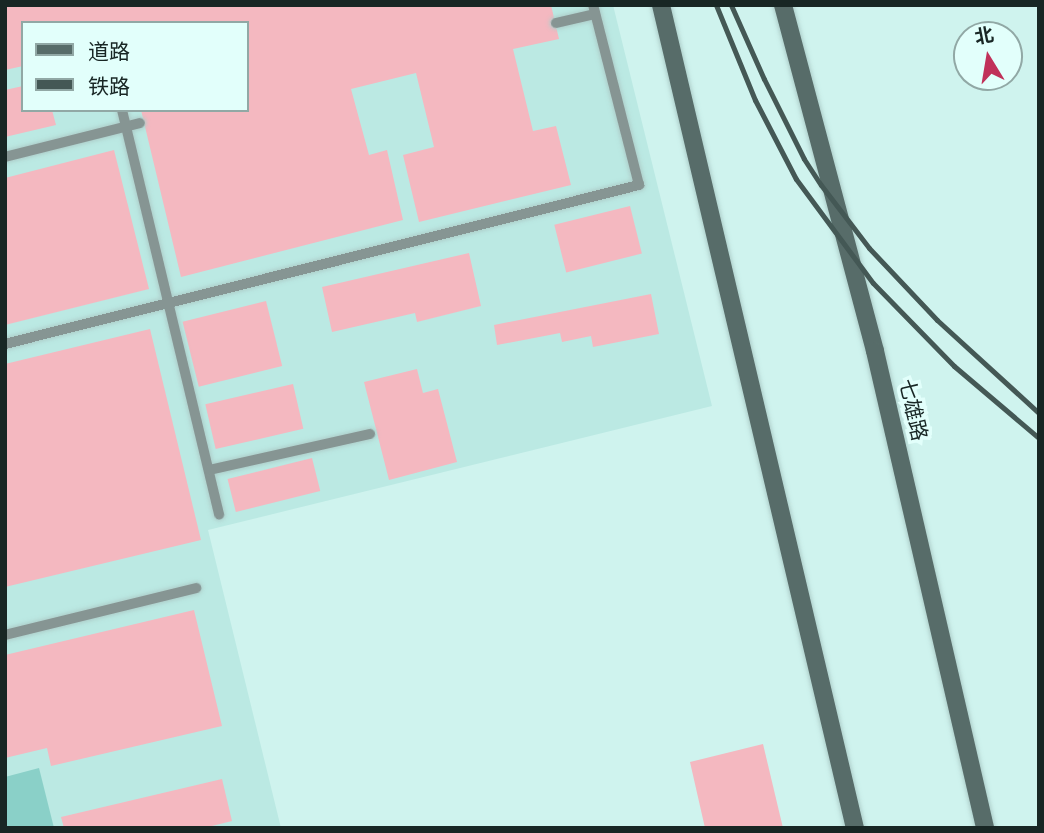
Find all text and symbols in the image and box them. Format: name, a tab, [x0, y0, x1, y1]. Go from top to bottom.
legend	[21, 21, 248, 112]
north arrow	[953, 21, 1023, 91]
text: 北	[973, 26, 995, 48]
text: 道路	[88, 42, 130, 63]
text: 铁路	[88, 77, 130, 98]
street label: 七雄路	[893, 376, 931, 444]

